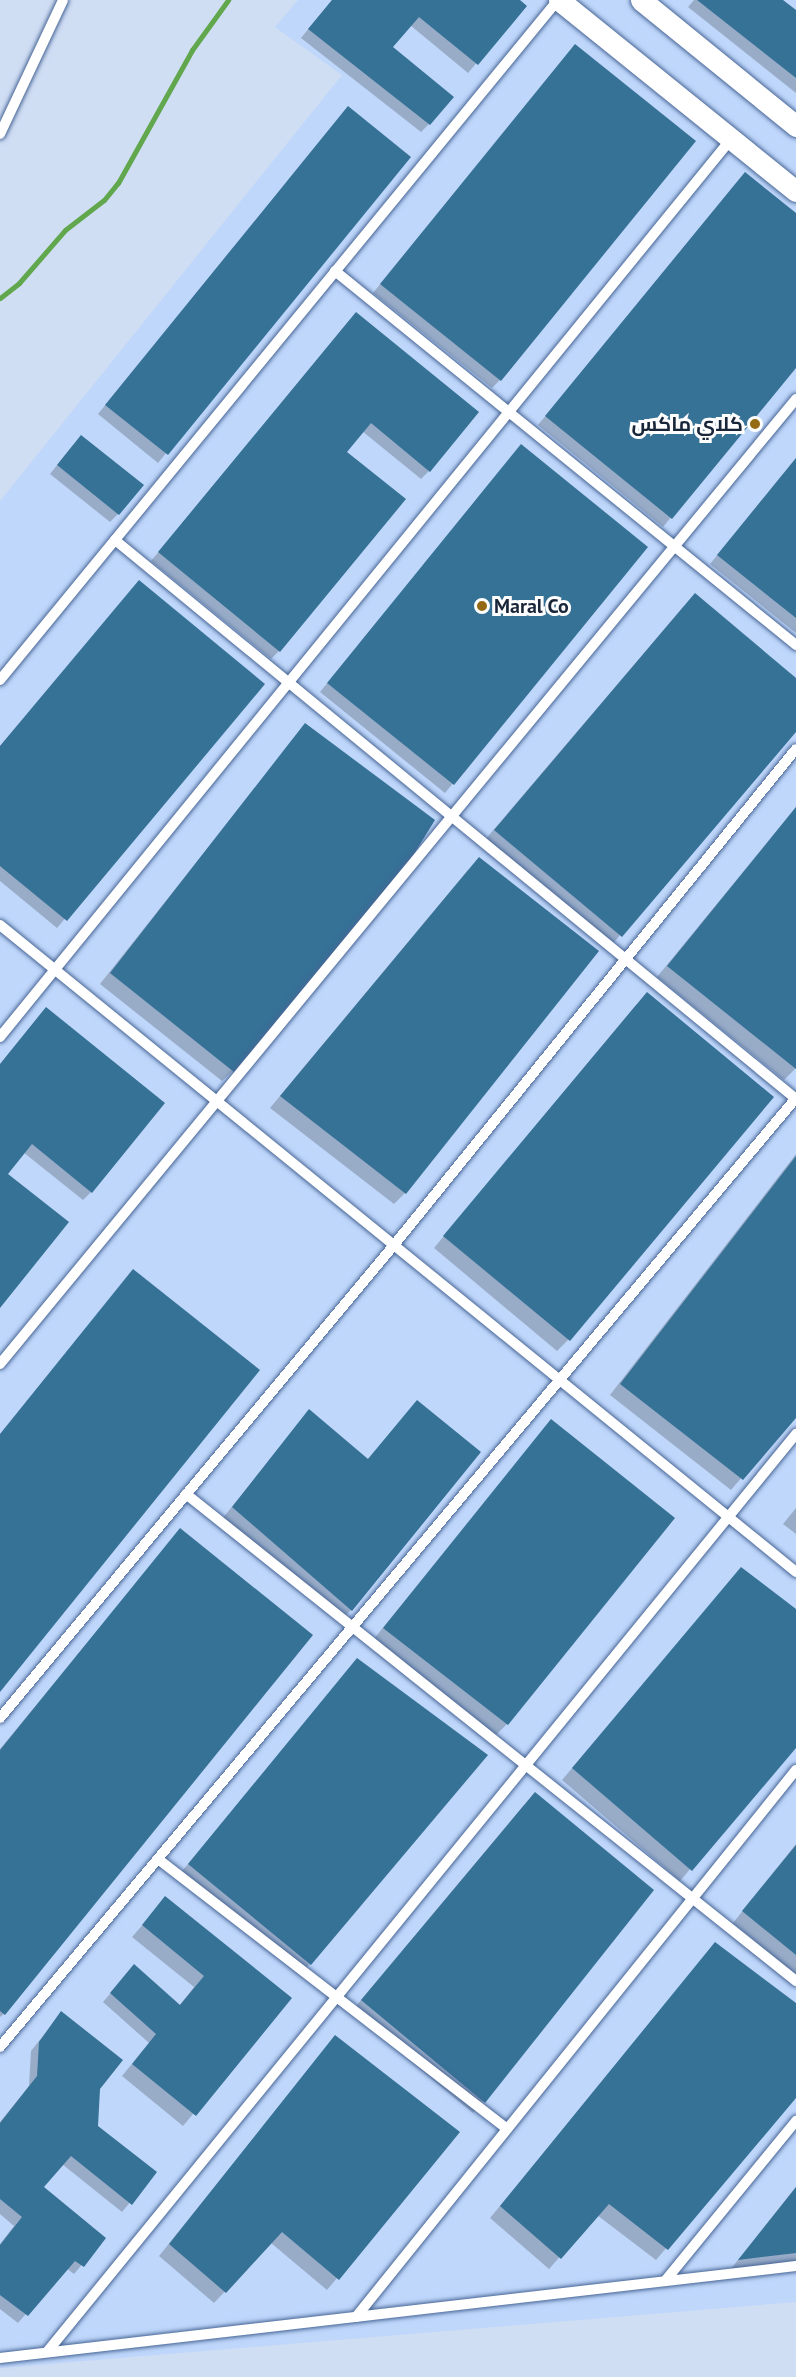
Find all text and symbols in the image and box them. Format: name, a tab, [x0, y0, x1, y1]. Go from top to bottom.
place label: كلاي ماكس	[632, 412, 743, 436]
marker: كلاي ماكس	[748, 417, 762, 431]
place label: Maral Co	[494, 594, 569, 618]
marker: Maral Co	[475, 599, 489, 613]

